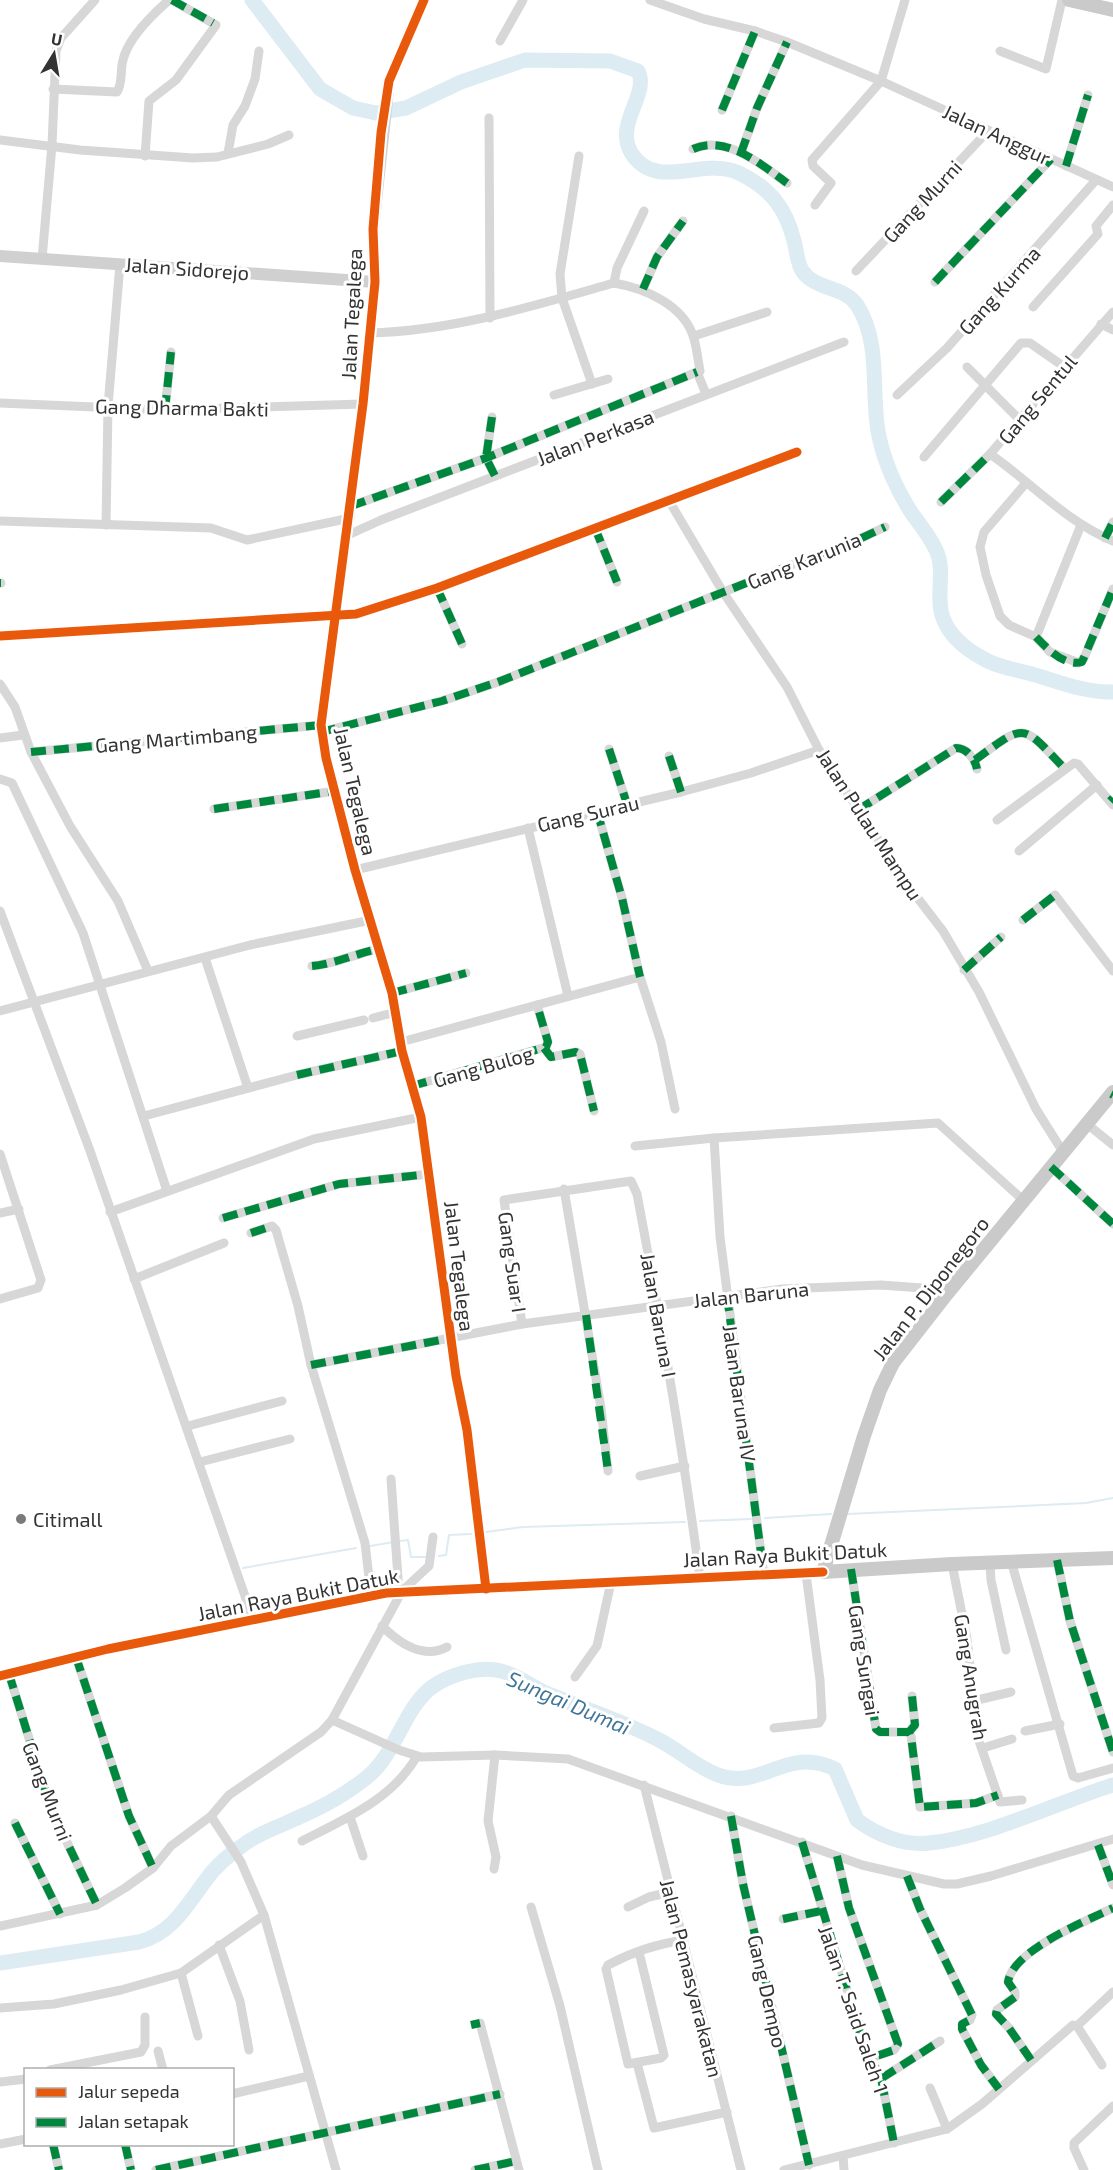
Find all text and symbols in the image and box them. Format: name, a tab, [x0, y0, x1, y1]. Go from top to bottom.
north arrow	[24, 24, 84, 84]
text: U	[50, 28, 64, 49]
street label: Jalan Anggur	[939, 99, 1055, 169]
street label: Gang Murni	[878, 155, 966, 247]
street label: Gang Kurma	[953, 241, 1045, 339]
street label: Jalan Tegalega	[336, 248, 366, 380]
street label: Jalan Sidorejo	[124, 252, 250, 284]
street label: Gang Sentul	[993, 349, 1081, 449]
street label: Gang Dharma Bakti	[95, 393, 269, 421]
street label: Jalan Perkasa	[533, 404, 657, 470]
street label: Gang Karunia	[744, 526, 864, 594]
street label: Gang Martimbang	[94, 719, 258, 757]
street label: Jalan Tegalega	[330, 724, 382, 858]
street label: Jalan Pulau Mampu	[812, 744, 928, 904]
street label: Gang Surau	[535, 790, 641, 836]
street label: Gang Bulog	[430, 1040, 536, 1092]
street label: Jalan Tegalega	[440, 1199, 480, 1333]
street label: Gang Suar I	[494, 1210, 532, 1314]
street label: Jalan P. Diponegoro	[867, 1212, 993, 1364]
street label: Jalan Baruna I	[636, 1251, 682, 1379]
street label: Jalan Baruna	[692, 1276, 810, 1312]
street label: Jalan Baruna IV	[719, 1323, 761, 1463]
place label: Citimall	[33, 1507, 102, 1531]
marker: Citimall	[14, 1512, 28, 1526]
street label: Jalan Raya Bukit Datuk	[682, 1537, 888, 1571]
street label: Jalan Raya Bukit Datuk	[195, 1563, 401, 1625]
street label: Gang Sungai	[844, 1603, 886, 1717]
street label: Gang Anugrah	[950, 1612, 994, 1742]
water label: Sungai Dumai	[504, 1665, 634, 1739]
street label: Gang Murni	[18, 1738, 78, 1844]
street label: Jalan Pemasyarakatan	[656, 1876, 728, 2080]
street label: Jalan T. Said Saleh 1	[814, 1922, 894, 2096]
street label: Gang Dempo	[743, 1932, 793, 2050]
legend	[24, 2068, 234, 2146]
text: Jalur sepeda	[78, 2080, 180, 2102]
text: Jalan setapak	[78, 2110, 189, 2132]

